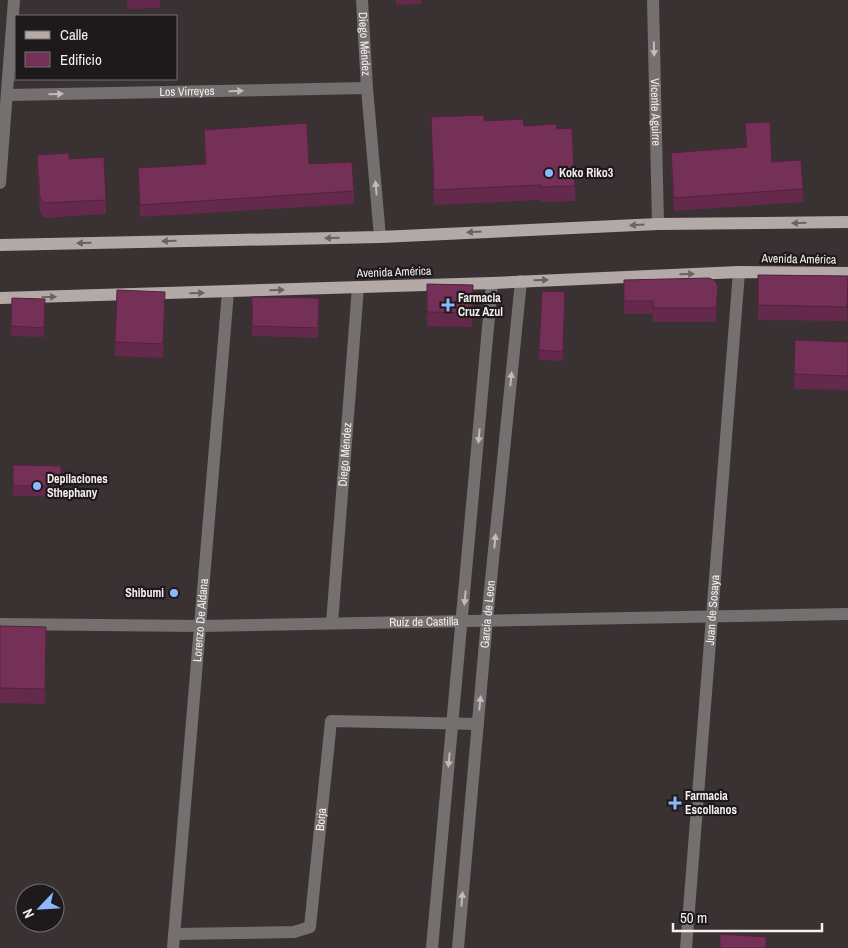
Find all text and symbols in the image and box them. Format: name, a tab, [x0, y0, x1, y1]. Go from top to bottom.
street label: Diego Méndez	[355, 11, 374, 76]
legend	[15, 15, 178, 80]
text: Calle	[60, 24, 88, 45]
one-way arrow	[650, 41, 658, 57]
text: Edificio	[60, 49, 102, 70]
street label: Vicente Aguirre	[647, 78, 664, 146]
street label: Los Virreyes	[159, 83, 215, 100]
one-way arrow	[228, 86, 244, 94]
one-way arrow	[49, 90, 65, 98]
place label: Koko Riko3	[559, 165, 614, 181]
marker: Koko Riko3	[543, 167, 555, 179]
one-way arrow	[372, 180, 380, 196]
one-way arrow	[791, 219, 807, 227]
one-way arrow	[629, 222, 645, 230]
one-way arrow	[466, 229, 482, 237]
one-way arrow	[323, 234, 339, 242]
one-way arrow	[161, 237, 177, 245]
one-way arrow	[76, 239, 92, 247]
street label: Avenida América	[760, 250, 837, 268]
street label: Avenida América	[355, 263, 432, 281]
one-way arrow	[679, 270, 695, 278]
one-way arrow	[533, 276, 549, 284]
one-way arrow	[269, 286, 285, 294]
one-way arrow	[189, 289, 205, 297]
place label: Farmacia Cruz Azul	[458, 290, 503, 320]
one-way arrow	[41, 293, 57, 301]
marker: Farmacia Cruz Azul	[442, 299, 454, 311]
one-way arrow	[507, 371, 515, 387]
street label: Diego Méndez	[335, 422, 355, 487]
one-way arrow	[474, 428, 482, 444]
place label: Depilaciones Sthephany	[47, 471, 108, 501]
marker: Depilaciones Sthephany	[31, 480, 43, 492]
one-way arrow	[491, 533, 499, 549]
street label: Juan de Sosaya	[702, 574, 723, 646]
street label: Lorenzo De Aldana	[189, 577, 212, 663]
street label: García de Leon	[477, 580, 499, 649]
place label: Shibumi	[125, 585, 164, 601]
marker: Shibumi	[168, 587, 180, 599]
one-way arrow	[460, 590, 468, 606]
street label: Ruíz de Castilla	[389, 613, 459, 630]
one-way arrow	[477, 694, 485, 710]
one-way arrow	[445, 752, 453, 768]
place label: Farmacia Escollanos	[685, 788, 737, 818]
marker: Farmacia Escollanos	[669, 797, 681, 809]
street label: Borja	[312, 807, 330, 832]
north arrow	[15, 883, 65, 933]
one-way arrow	[459, 891, 467, 907]
scale bar	[673, 900, 822, 932]
text: N	[18, 906, 38, 921]
text: 50 m	[680, 907, 707, 928]

